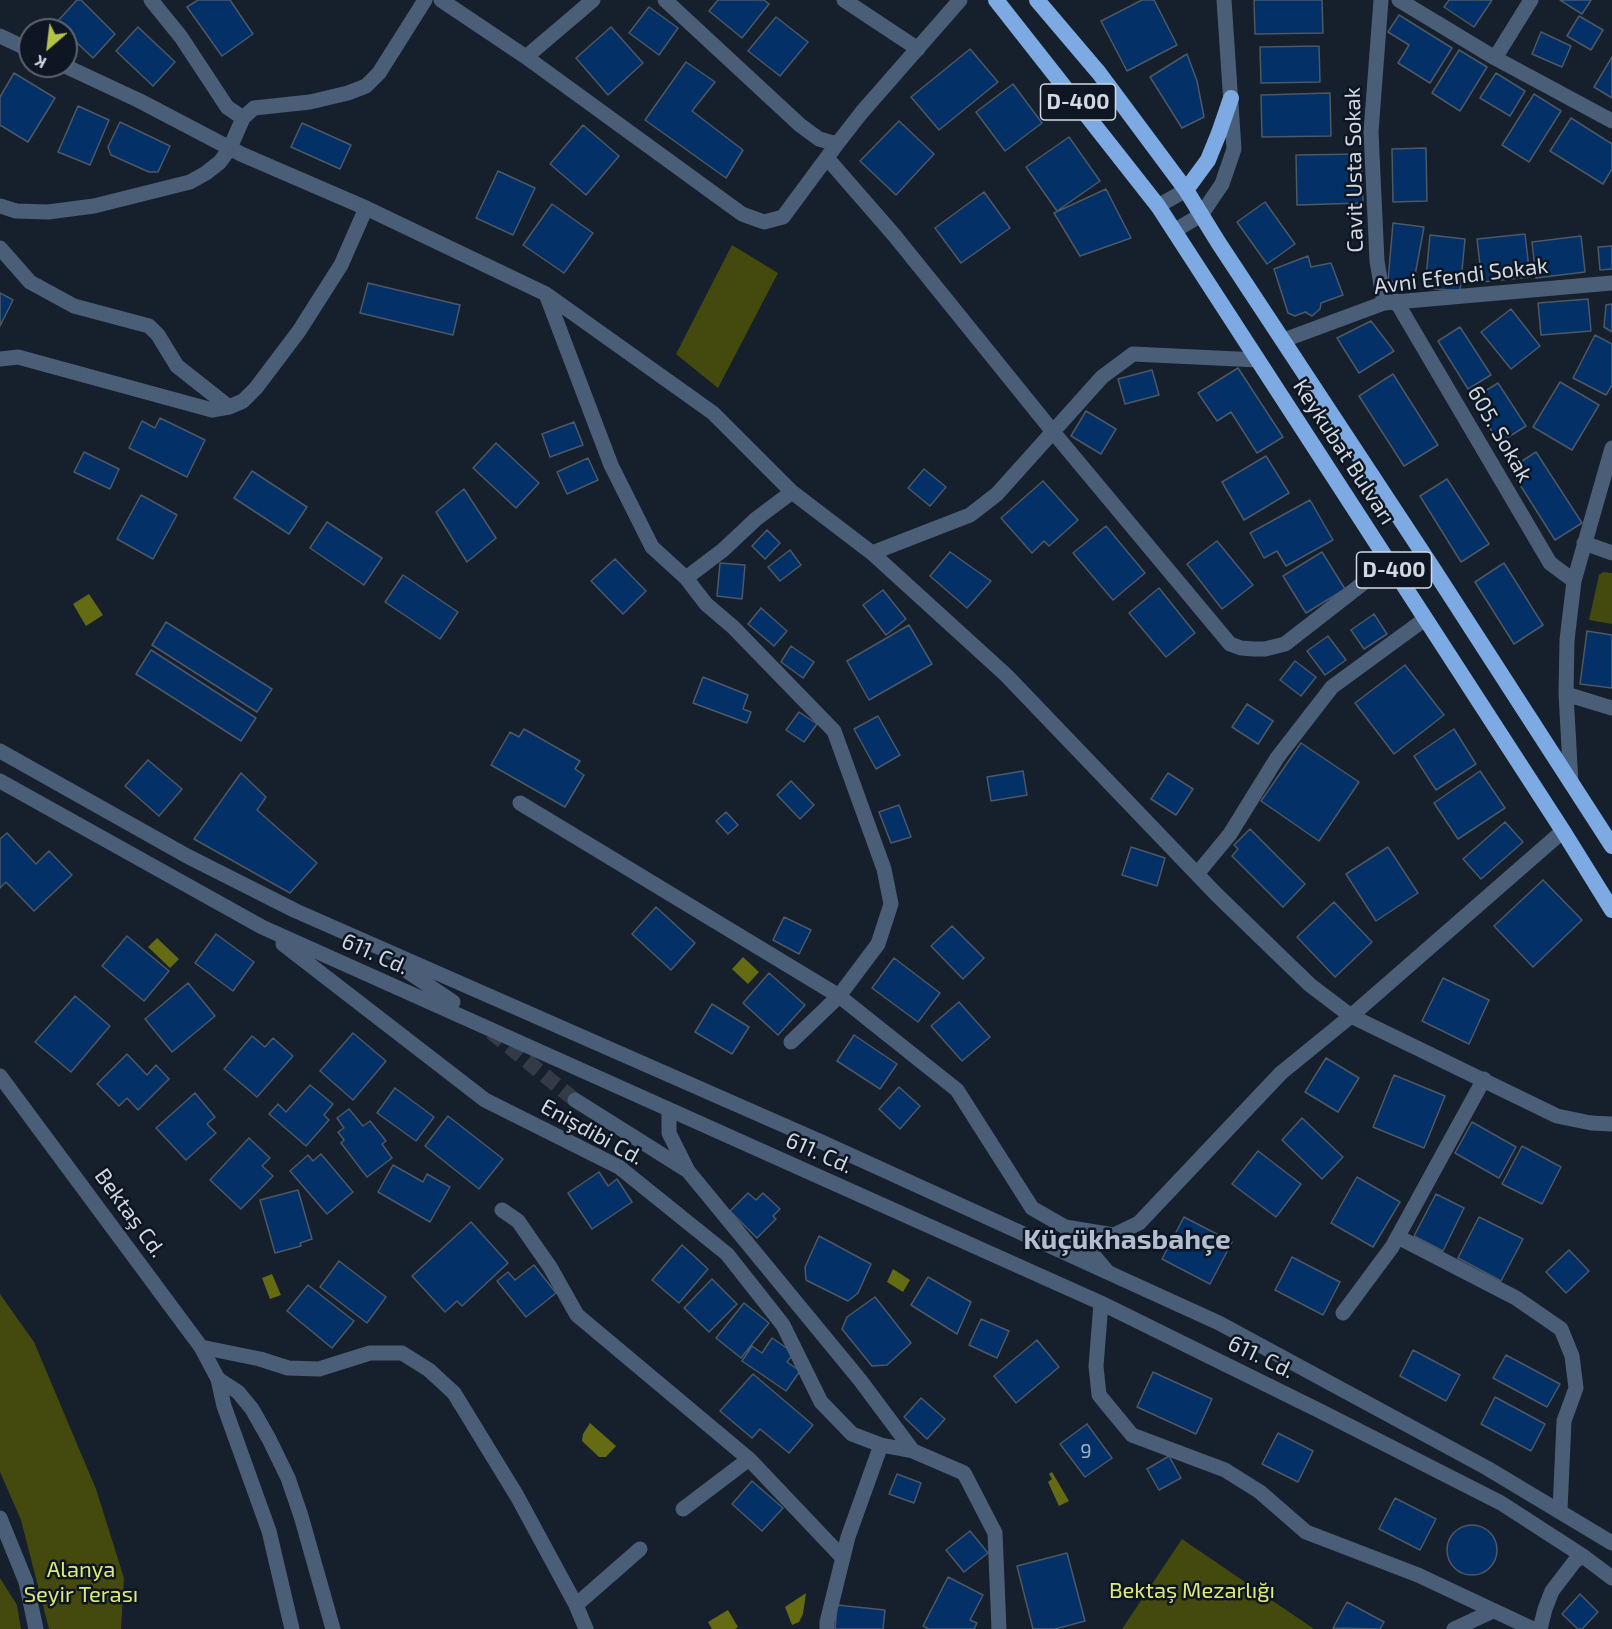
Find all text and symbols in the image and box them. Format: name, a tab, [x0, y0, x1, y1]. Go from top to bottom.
north arrow	[18, 18, 78, 78]
text: K	[31, 52, 49, 73]
road number: D-400	[1040, 84, 1116, 120]
street label: Cavit Usta Sokak	[1339, 87, 1369, 253]
street label: Avni Efendi Sokak	[1372, 252, 1550, 300]
street label: Keykubat Bulvarı	[1287, 374, 1401, 530]
street label: 605. Sokak	[1462, 381, 1538, 487]
road number: D-400	[1356, 552, 1432, 588]
street label: 611. Cd.	[338, 928, 412, 980]
street label: Enişdibi Cd.	[536, 1093, 648, 1171]
street label: 611. Cd.	[782, 1127, 856, 1179]
street label: Bektaş Cd.	[89, 1163, 171, 1263]
district label: Küçükhasbahçe	[1023, 1223, 1231, 1257]
street label: 611. Cd.	[1224, 1330, 1298, 1384]
house number: 9	[1080, 1439, 1092, 1463]
park label: Alanya Seyir Terası	[24, 1557, 138, 1609]
park label: Bektaş Mezarlığı	[1109, 1578, 1275, 1604]

